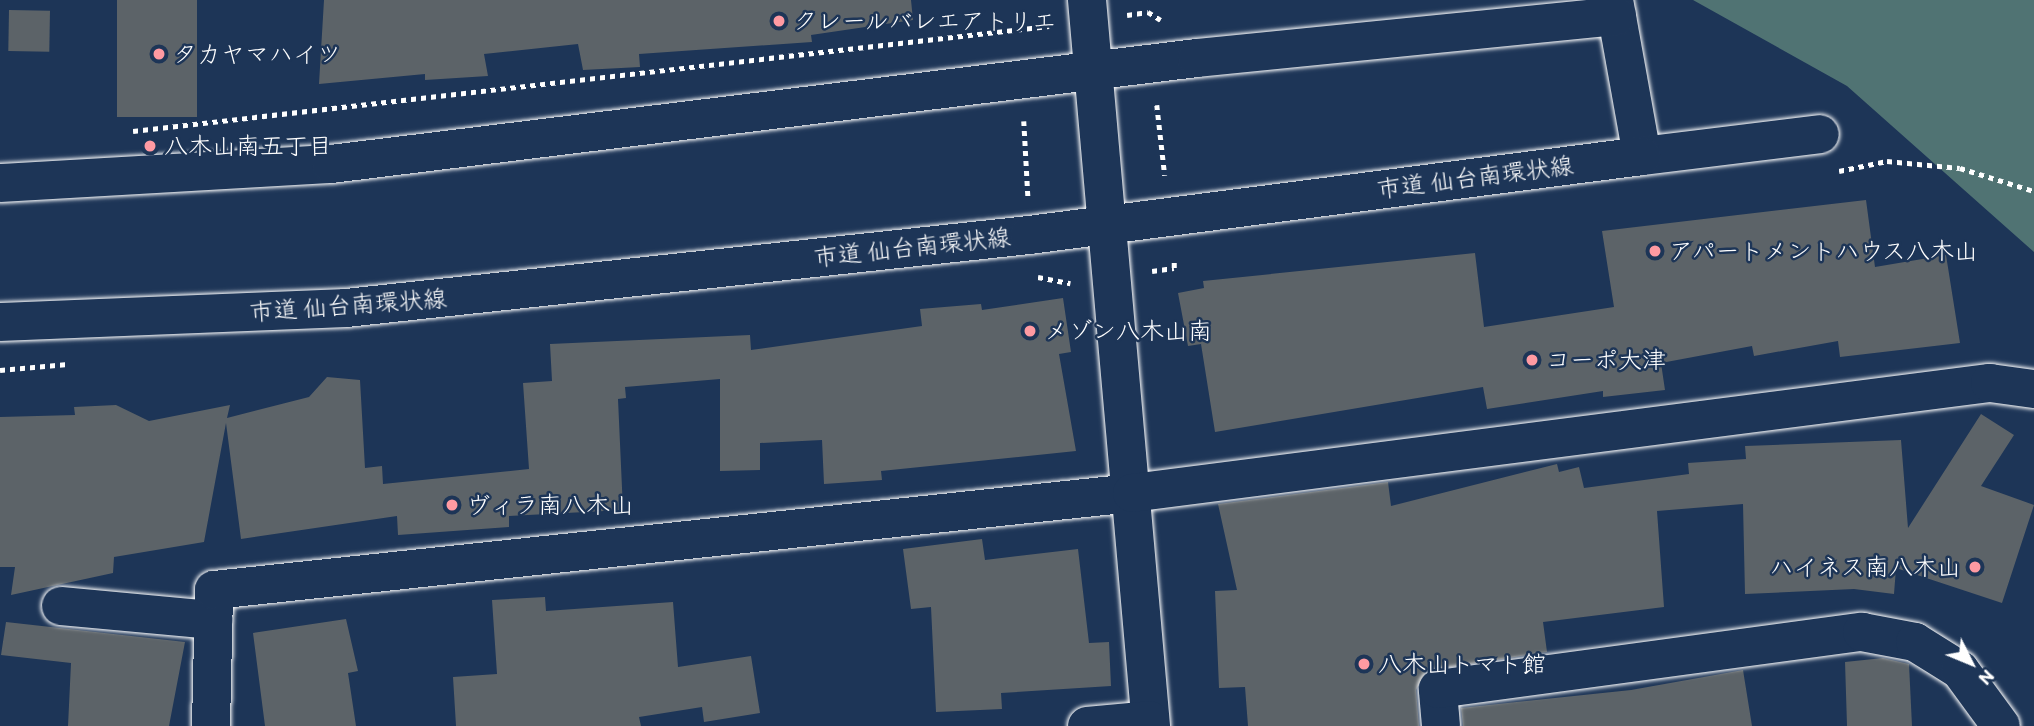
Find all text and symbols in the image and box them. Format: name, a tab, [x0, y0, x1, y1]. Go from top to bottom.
place label: クレールバレエアトリエ	[793, 7, 1058, 35]
marker: クレールバレエアトリエ	[771, 13, 787, 29]
place label: タカヤマハイツ	[173, 40, 341, 68]
marker: タカヤマハイツ	[151, 46, 167, 62]
place label: 八木山南五丁目	[164, 132, 332, 160]
marker: 八木山南五丁目	[142, 138, 158, 154]
street label: 市道 仙台南環状線	[1375, 151, 1575, 203]
street label: 市道 仙台南環状線	[812, 222, 1012, 272]
place label: アパートメントハウス八木山	[1669, 237, 1981, 265]
marker: アパートメントハウス八木山	[1647, 243, 1663, 259]
street label: 市道 仙台南環状線	[249, 284, 447, 326]
place label: メゾン八木山南	[1044, 317, 1212, 345]
marker: メゾン八木山南	[1022, 323, 1038, 339]
place label: コーポ大津	[1546, 346, 1666, 374]
marker: コーポ大津	[1524, 352, 1540, 368]
place label: ヴィラ南八木山	[466, 491, 634, 519]
marker: ヴィラ南八木山	[444, 497, 460, 513]
place label: ハイネス南八木山	[1769, 553, 1961, 581]
marker: ハイネス南八木山	[1967, 559, 1983, 575]
north arrow	[1936, 628, 2006, 698]
place label: 八木山トマト館	[1378, 650, 1546, 678]
marker: 八木山トマト館	[1356, 656, 1372, 672]
text: N	[1974, 665, 2000, 690]

